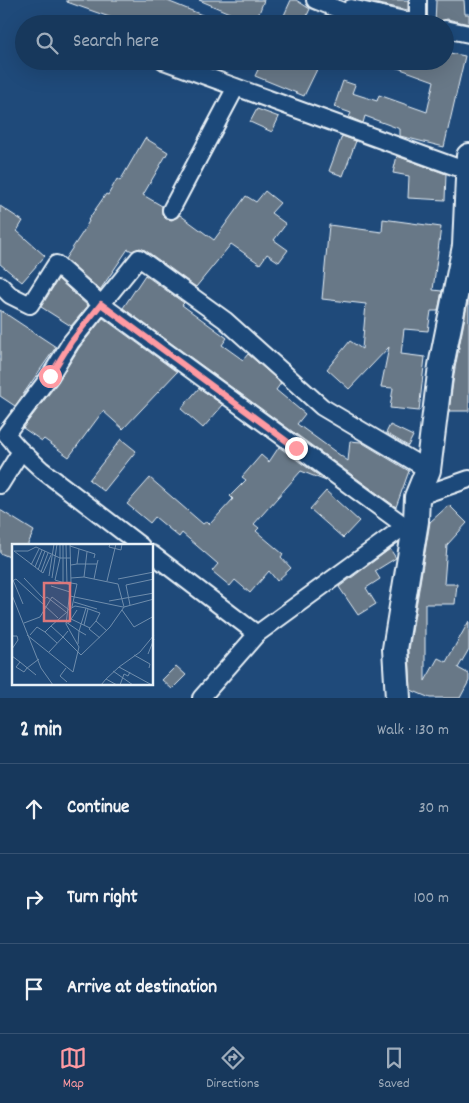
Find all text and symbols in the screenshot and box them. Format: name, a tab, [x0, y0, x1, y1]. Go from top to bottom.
search box	[15, 15, 454, 70]
icon: search	[33, 29, 61, 57]
text: Search here	[73, 29, 159, 56]
route start	[39, 365, 62, 388]
route end	[285, 437, 308, 460]
inset map	[12, 544, 154, 686]
text: 2 min	[20, 716, 62, 746]
text: Walk · 130 m	[377, 719, 449, 742]
icon: ahead	[20, 795, 48, 823]
text: Continue	[67, 795, 129, 822]
text: 30 m	[419, 797, 449, 820]
icon: right	[20, 885, 48, 913]
text: Turn right	[67, 885, 138, 912]
text: 100 m	[413, 887, 449, 910]
icon: arrive	[20, 975, 48, 1003]
text: Arrive at destination	[67, 975, 217, 1002]
tab: Map	[59, 1044, 87, 1094]
tab: Directions	[206, 1044, 259, 1094]
tab: Saved	[378, 1044, 410, 1094]

